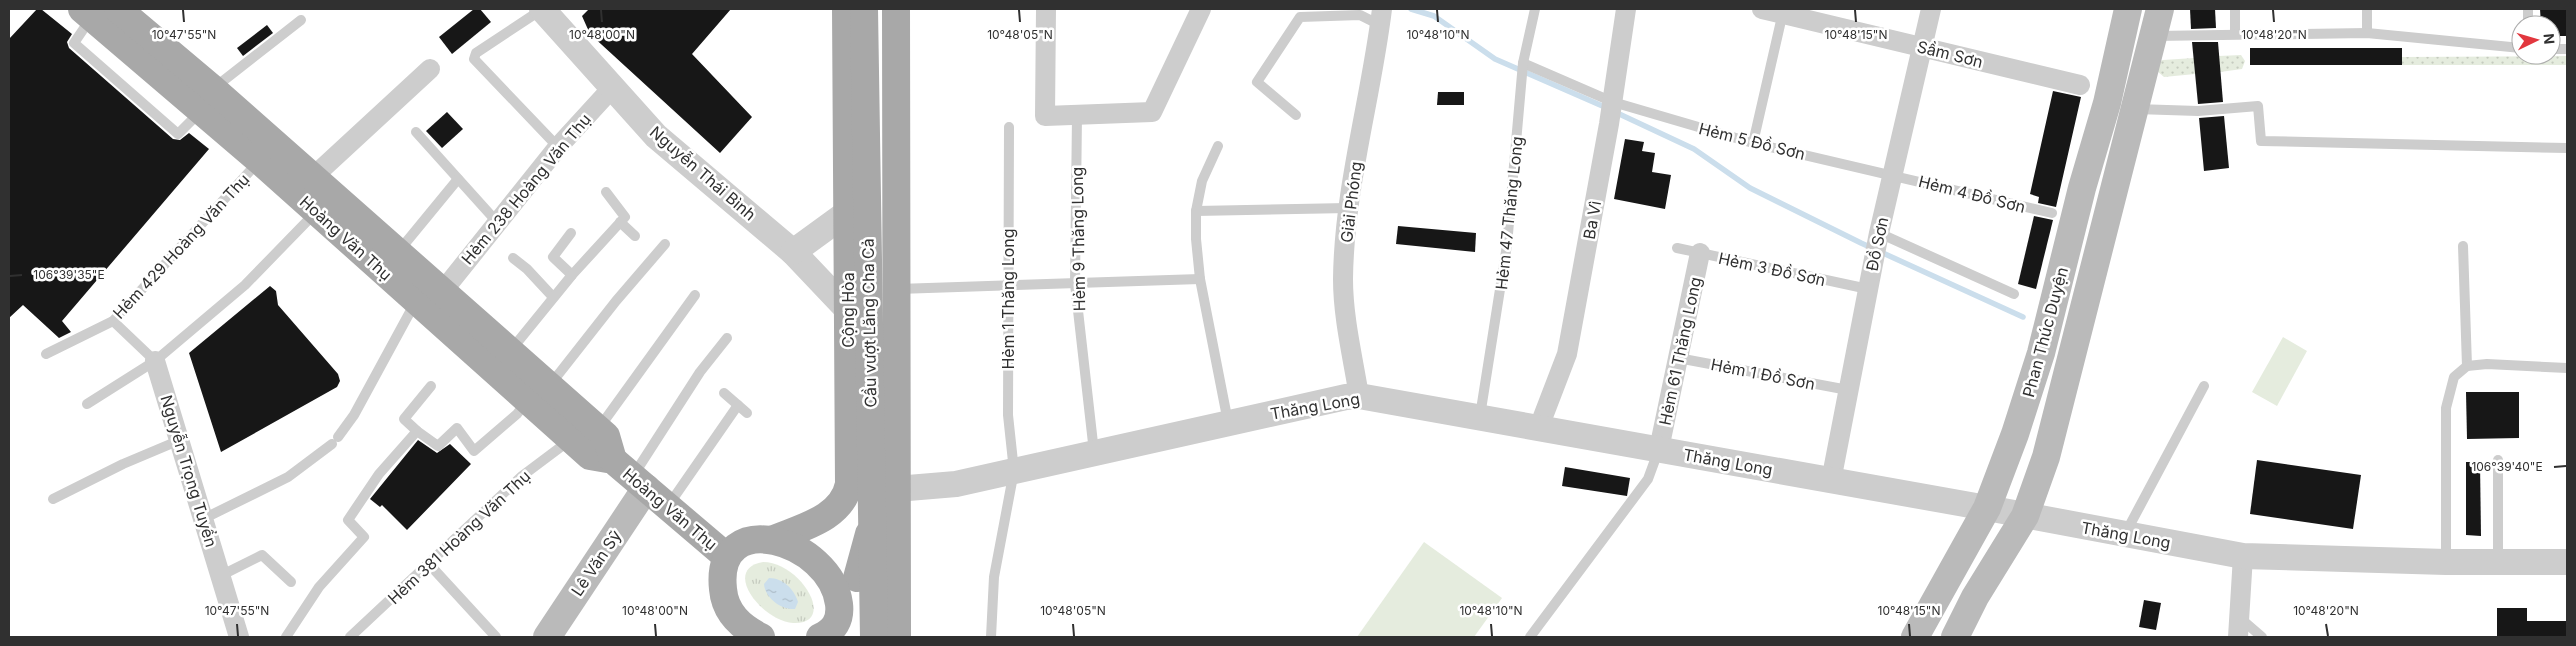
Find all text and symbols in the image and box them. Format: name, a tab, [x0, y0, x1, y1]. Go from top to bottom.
north arrow	[2511, 15, 2561, 65]
text: 10°47'55"N	[152, 27, 216, 42]
text: 10°48'00"N	[569, 27, 635, 42]
text: 10°48'05"N	[987, 27, 1053, 42]
text: 10°48'10"N	[1406, 27, 1470, 42]
text: 10°48'15"N	[1825, 27, 1887, 42]
text: 10°48'20"N	[2241, 27, 2307, 42]
text: N	[2541, 33, 2558, 45]
street label: Sầm Sơn	[1915, 36, 1985, 72]
street label: Hẻm 238 Hoàng Văn Thụ	[457, 110, 595, 268]
street label: Hẻm 5 Đồ Sơn	[1697, 118, 1807, 164]
street label: Nguyễn Thái Bình	[646, 122, 760, 224]
street label: Hẻm 47 Thăng Long	[1491, 135, 1527, 291]
street label: Giải Phóng	[1336, 160, 1366, 244]
street label: Hẻm 9 Thăng Long	[1067, 167, 1089, 311]
street label: Hẻm 429 Hoàng Văn Thụ	[109, 169, 253, 323]
street label: Hẻm 4 Đồ Sơn	[1916, 171, 2028, 217]
street label: Hoàng Văn Thụ	[296, 191, 396, 285]
street label: Ba Vì	[1579, 199, 1605, 241]
street label: Đồ Sơn	[1862, 215, 1892, 273]
street label: Hẻm 1 Thăng Long	[998, 228, 1018, 370]
street label: Cầu vượt Lăng Cha Cả	[858, 238, 880, 408]
street label: Hẻm 3 Đồ Sơn	[1717, 248, 1827, 290]
street label: Phan Thúc Duyện	[2018, 265, 2072, 399]
text: 106°39'35"E	[33, 267, 105, 282]
street label: Cộng Hòa	[838, 272, 858, 348]
street label: Hẻm 61 Thăng Long	[1655, 275, 1705, 427]
street label: Hẻm 1 Đồ Sơn	[1709, 354, 1817, 394]
street label: Thăng Long	[1269, 388, 1361, 424]
street label: Nguyễn Trọng Tuyển	[156, 393, 222, 549]
street label: Thăng Long	[1682, 444, 1774, 480]
text: 106°39'40"E	[2471, 459, 2543, 474]
street label: Hoàng Văn Thụ	[619, 464, 721, 554]
street label: Hẻm 381 Hoàng Văn Thụ	[384, 466, 534, 608]
street label: Thăng Long	[2080, 517, 2172, 553]
street label: Lê Văn Sỹ	[567, 526, 625, 600]
text: 10°47'55"N	[205, 603, 269, 618]
text: 10°48'00"N	[622, 603, 688, 618]
text: 10°48'05"N	[1040, 603, 1106, 618]
text: 10°48'10"N	[1459, 603, 1523, 618]
text: 10°48'15"N	[1878, 603, 1940, 618]
text: 10°48'20"N	[2293, 603, 2359, 618]

